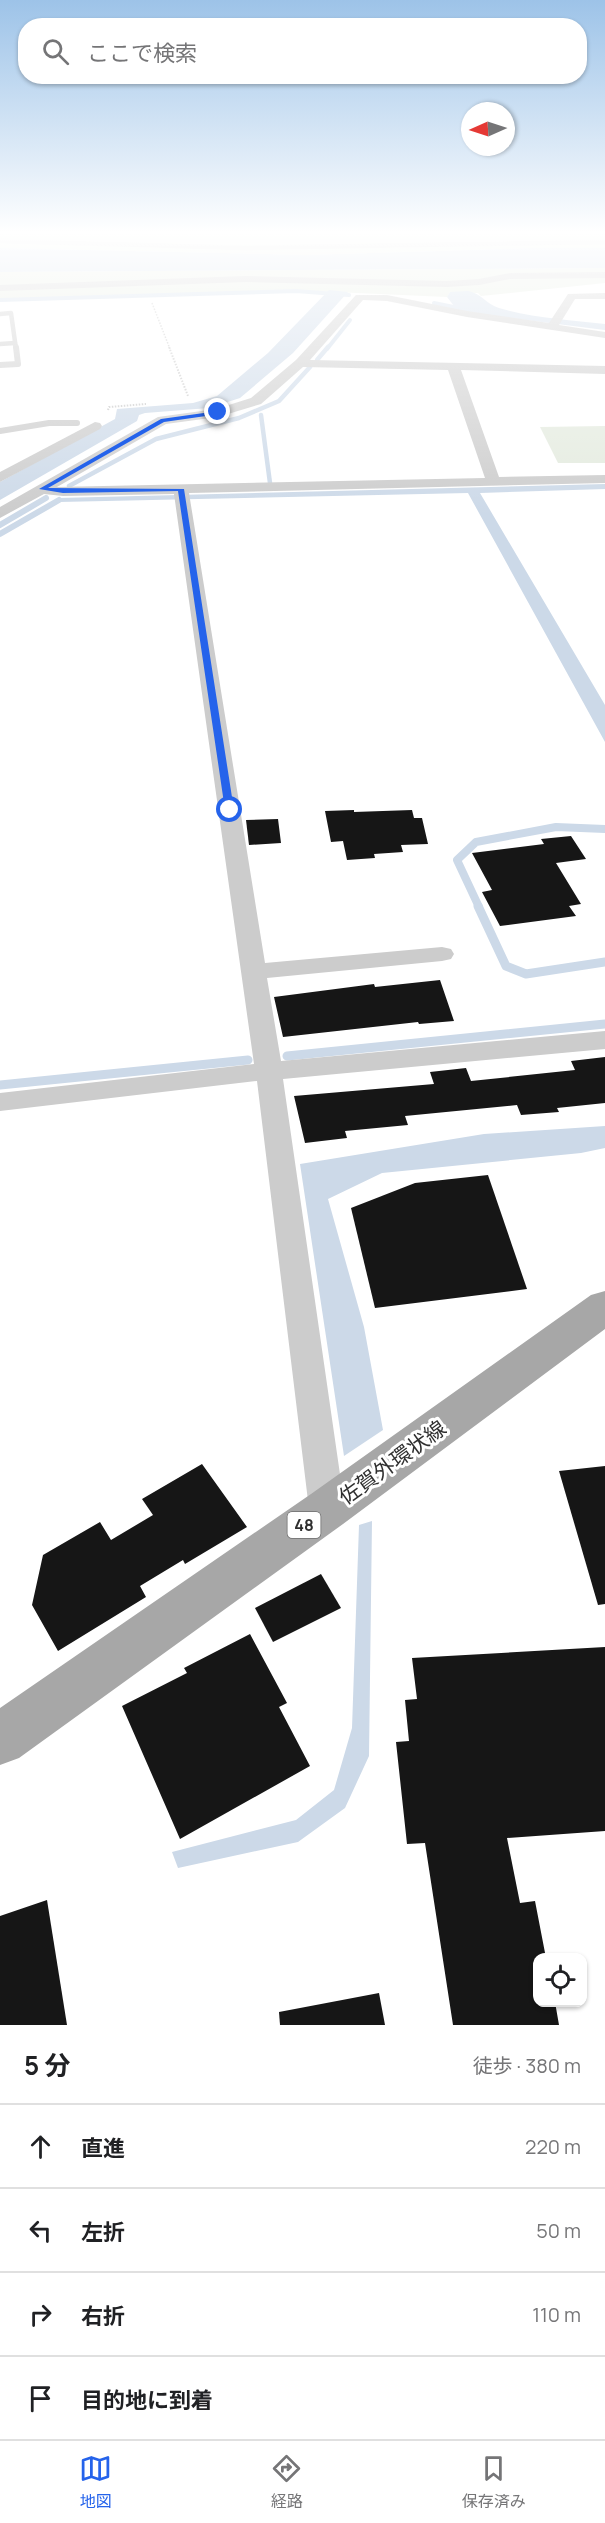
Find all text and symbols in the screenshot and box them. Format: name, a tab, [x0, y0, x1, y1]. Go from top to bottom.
search box	[18, 18, 587, 84]
icon: search	[39, 35, 72, 68]
text: ここで検索	[87, 38, 197, 68]
north arrow	[461, 102, 515, 156]
route end	[204, 398, 230, 424]
route start	[216, 796, 242, 822]
street label: 佐賀外環状線	[333, 1414, 451, 1510]
road number: 48	[288, 1512, 320, 1538]
map controls	[533, 1953, 587, 2007]
button: locate	[533, 1953, 587, 2007]
text: 5 分	[24, 2047, 70, 2083]
text: 徒歩 · 380 m	[473, 2052, 581, 2079]
icon: ahead	[24, 2130, 57, 2163]
text: 直進	[81, 2133, 125, 2163]
text: 220 m	[525, 2133, 581, 2160]
icon: left	[24, 2214, 57, 2247]
text: 左折	[81, 2217, 125, 2247]
text: 50 m	[536, 2217, 581, 2244]
icon: right	[24, 2298, 57, 2331]
text: 右折	[81, 2301, 125, 2331]
text: 110 m	[532, 2301, 581, 2328]
icon: arrive	[24, 2382, 57, 2415]
text: 目的地に到着	[81, 2385, 213, 2415]
tab: 地図	[79, 2452, 112, 2512]
tab: 経路	[270, 2452, 303, 2512]
tab: 保存済み	[462, 2452, 526, 2512]

